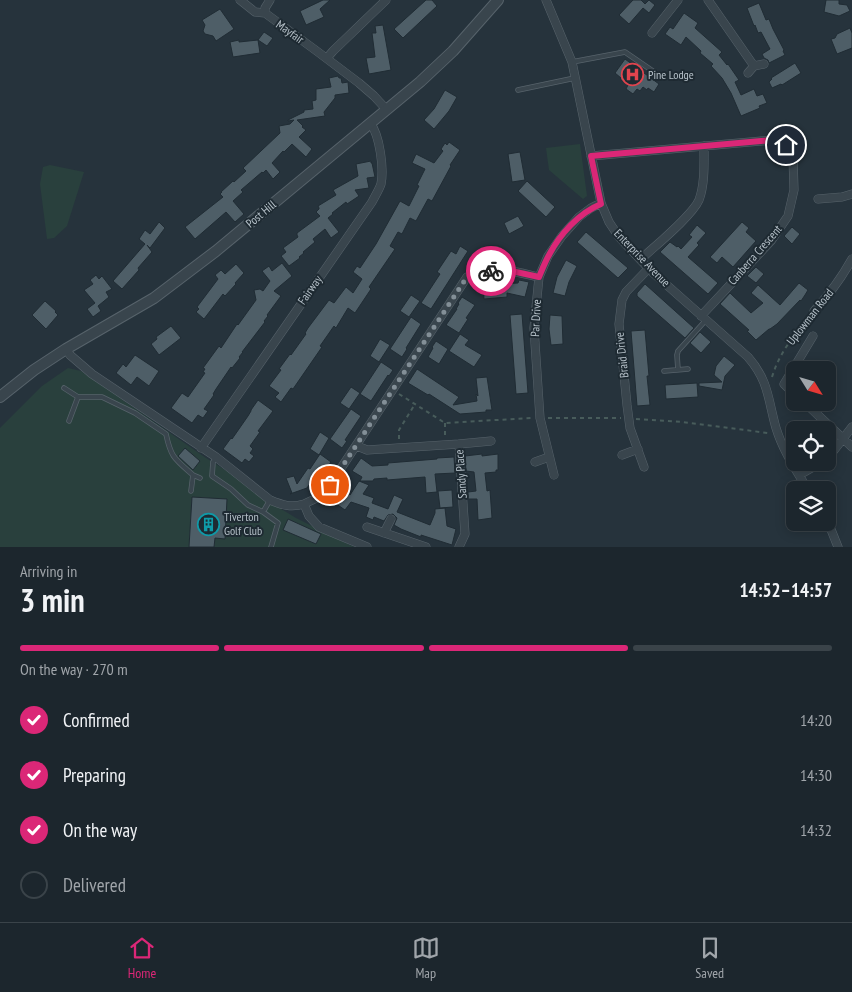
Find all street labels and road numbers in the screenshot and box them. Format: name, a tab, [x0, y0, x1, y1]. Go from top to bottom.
street label: Mayfair	[273, 17, 308, 47]
street label: Post Hill	[243, 197, 279, 231]
street label: Canberra Crescent	[724, 221, 785, 288]
street label: Enterprise Avenue	[611, 226, 674, 290]
street label: Fairway	[294, 272, 325, 307]
street label: Uplowman Road	[783, 286, 836, 348]
street label: Par Drive	[527, 299, 544, 337]
street label: Braid Drive	[612, 331, 631, 379]
street label: Sandy Place	[451, 449, 470, 499]

